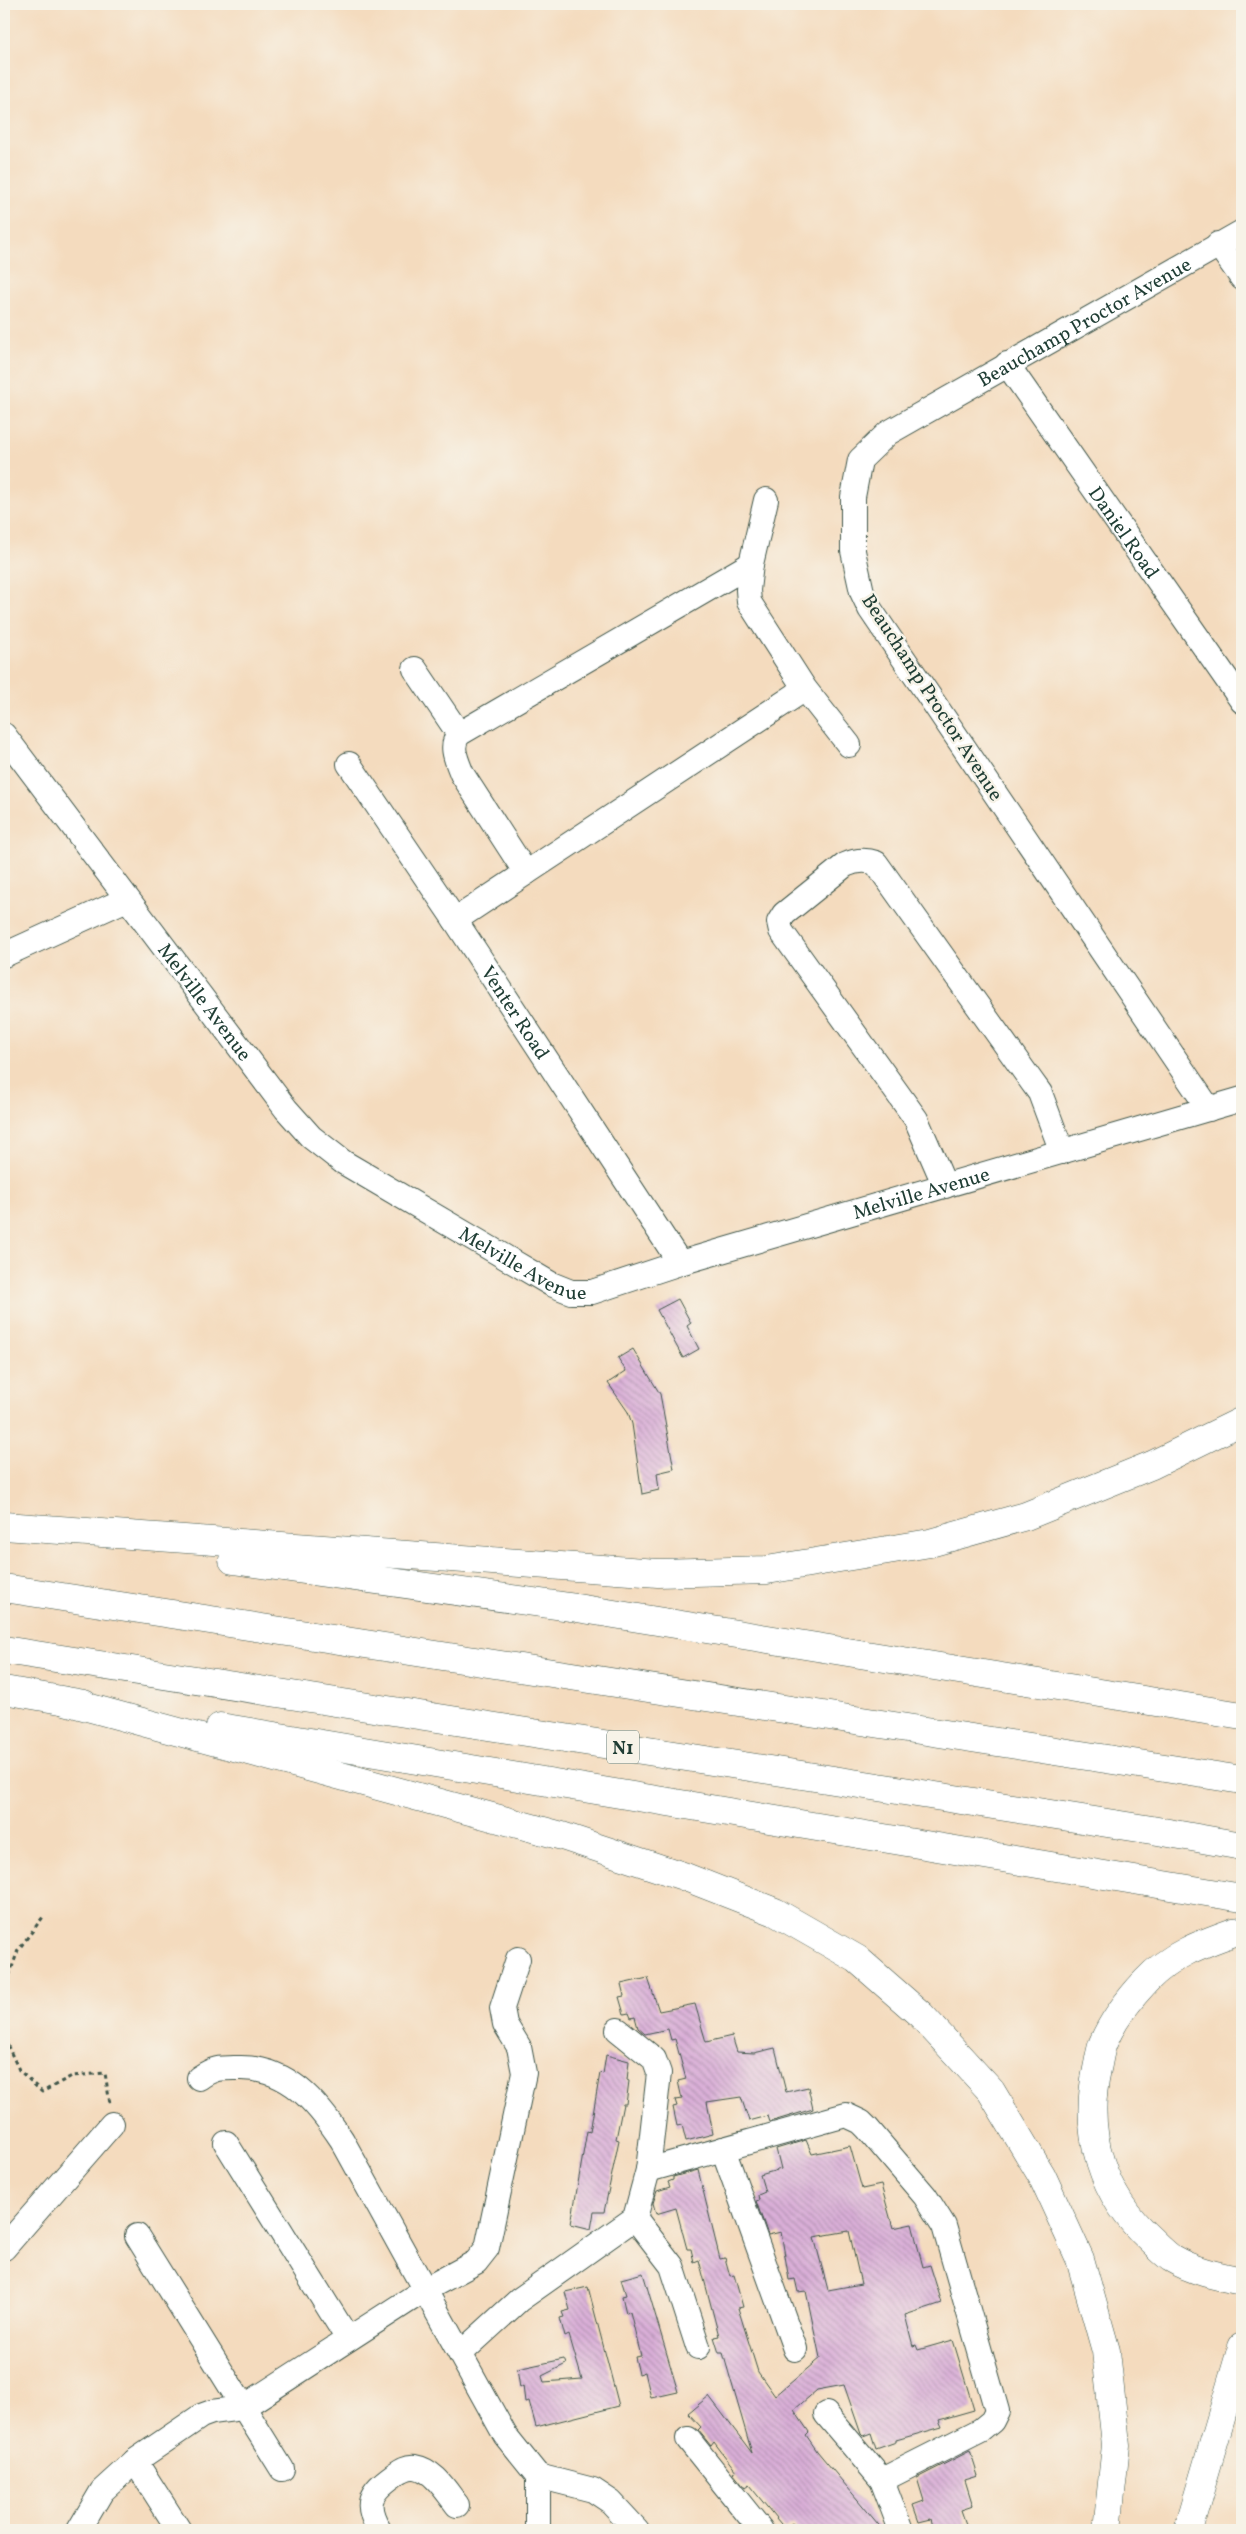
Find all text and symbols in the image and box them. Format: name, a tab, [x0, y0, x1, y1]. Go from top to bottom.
street label: Beauchamp Proctor Avenue	[973, 252, 1197, 395]
street label: Daniel Road	[1080, 481, 1165, 585]
street label: Beauchamp Proctor Avenue	[854, 589, 1009, 807]
street label: Melville Avenue	[150, 938, 257, 1068]
street label: Venter Road	[473, 961, 555, 1066]
street label: Melville Avenue	[850, 1161, 993, 1228]
street label: Melville Avenue	[453, 1221, 586, 1308]
road number: N1	[607, 1730, 639, 1764]

